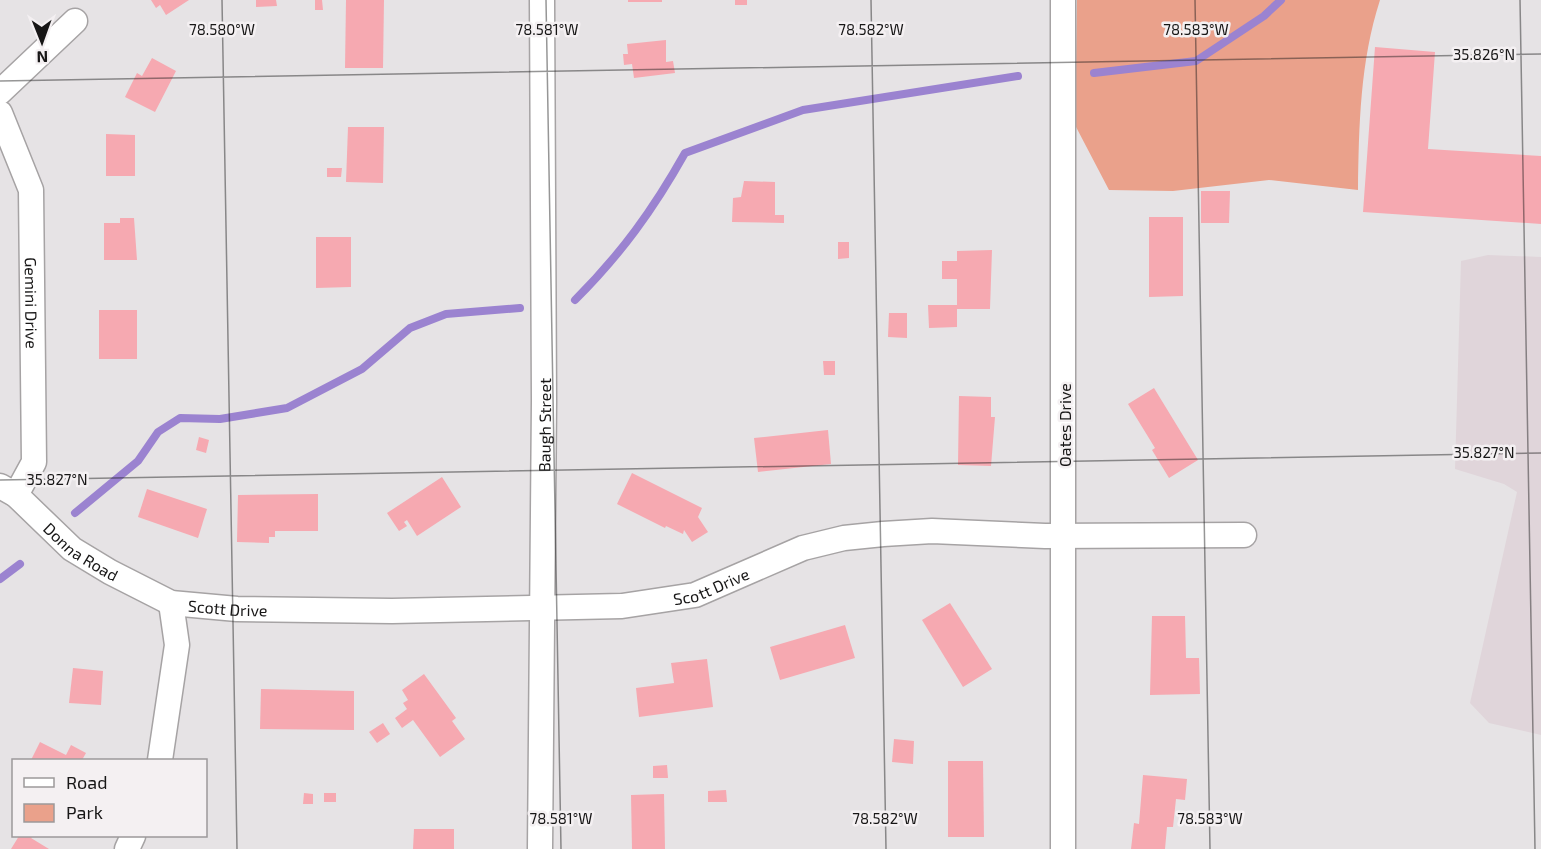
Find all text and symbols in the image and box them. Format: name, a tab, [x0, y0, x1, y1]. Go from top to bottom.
north arrow	[12, 12, 72, 72]
text: 78.580°W	[189, 20, 255, 38]
text: 78.581°W	[515, 20, 579, 38]
text: 78.582°W	[838, 20, 904, 38]
text: 78.583°W	[1163, 20, 1229, 38]
text: 35.826°N	[1453, 45, 1515, 63]
text: N	[36, 48, 48, 67]
street label: Gemini Drive	[22, 257, 42, 349]
street label: Baugh Street	[534, 378, 554, 472]
street label: Oates Drive	[1055, 383, 1074, 467]
text: 35.827°N	[1453, 443, 1515, 461]
text: 35.827°N	[26, 470, 88, 488]
street label: Donna Road	[40, 518, 122, 584]
street label: Scott Drive	[672, 563, 752, 608]
street label: Scott Drive	[187, 595, 268, 619]
legend	[12, 759, 207, 837]
text: Road	[66, 771, 107, 793]
text: Park	[66, 801, 103, 823]
text: 78.581°W	[529, 809, 593, 827]
text: 78.582°W	[852, 809, 918, 827]
text: 78.583°W	[1177, 809, 1243, 827]

